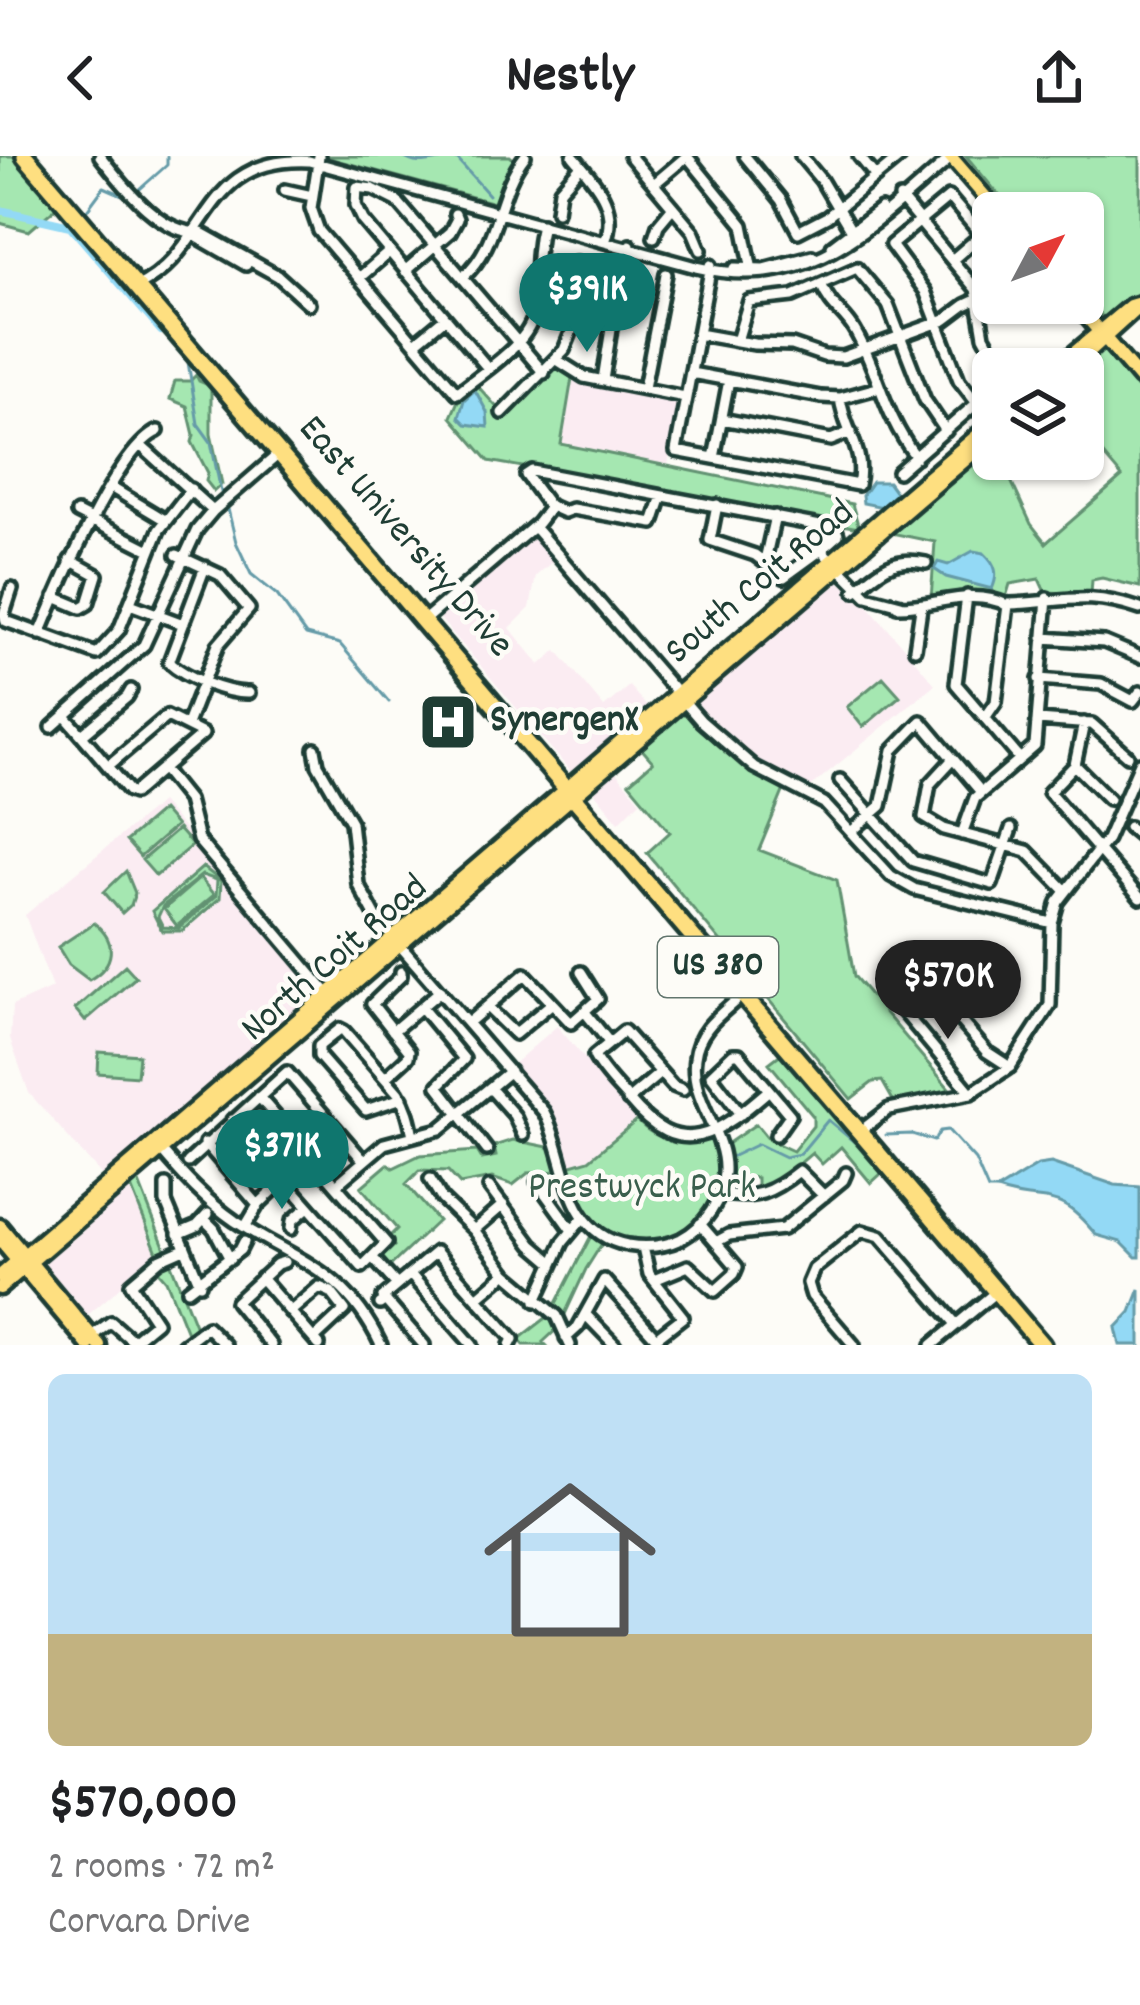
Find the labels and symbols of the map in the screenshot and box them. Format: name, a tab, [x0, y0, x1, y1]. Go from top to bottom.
north arrow	[972, 192, 1104, 324]
pin: $391K	[503, 253, 671, 355]
street label: East University Drive	[283, 405, 525, 671]
street label: South Coit Road	[654, 488, 868, 680]
hospital icon: SynergenX	[417, 691, 479, 753]
place label: SynergenX	[490, 695, 639, 750]
street label: North Coit Road	[230, 863, 442, 1057]
road number: US 380	[658, 937, 778, 997]
pin: $570K	[864, 940, 1032, 1042]
pin: $371K	[198, 1110, 366, 1212]
park label: Prestwyck Park	[528, 1162, 756, 1217]

